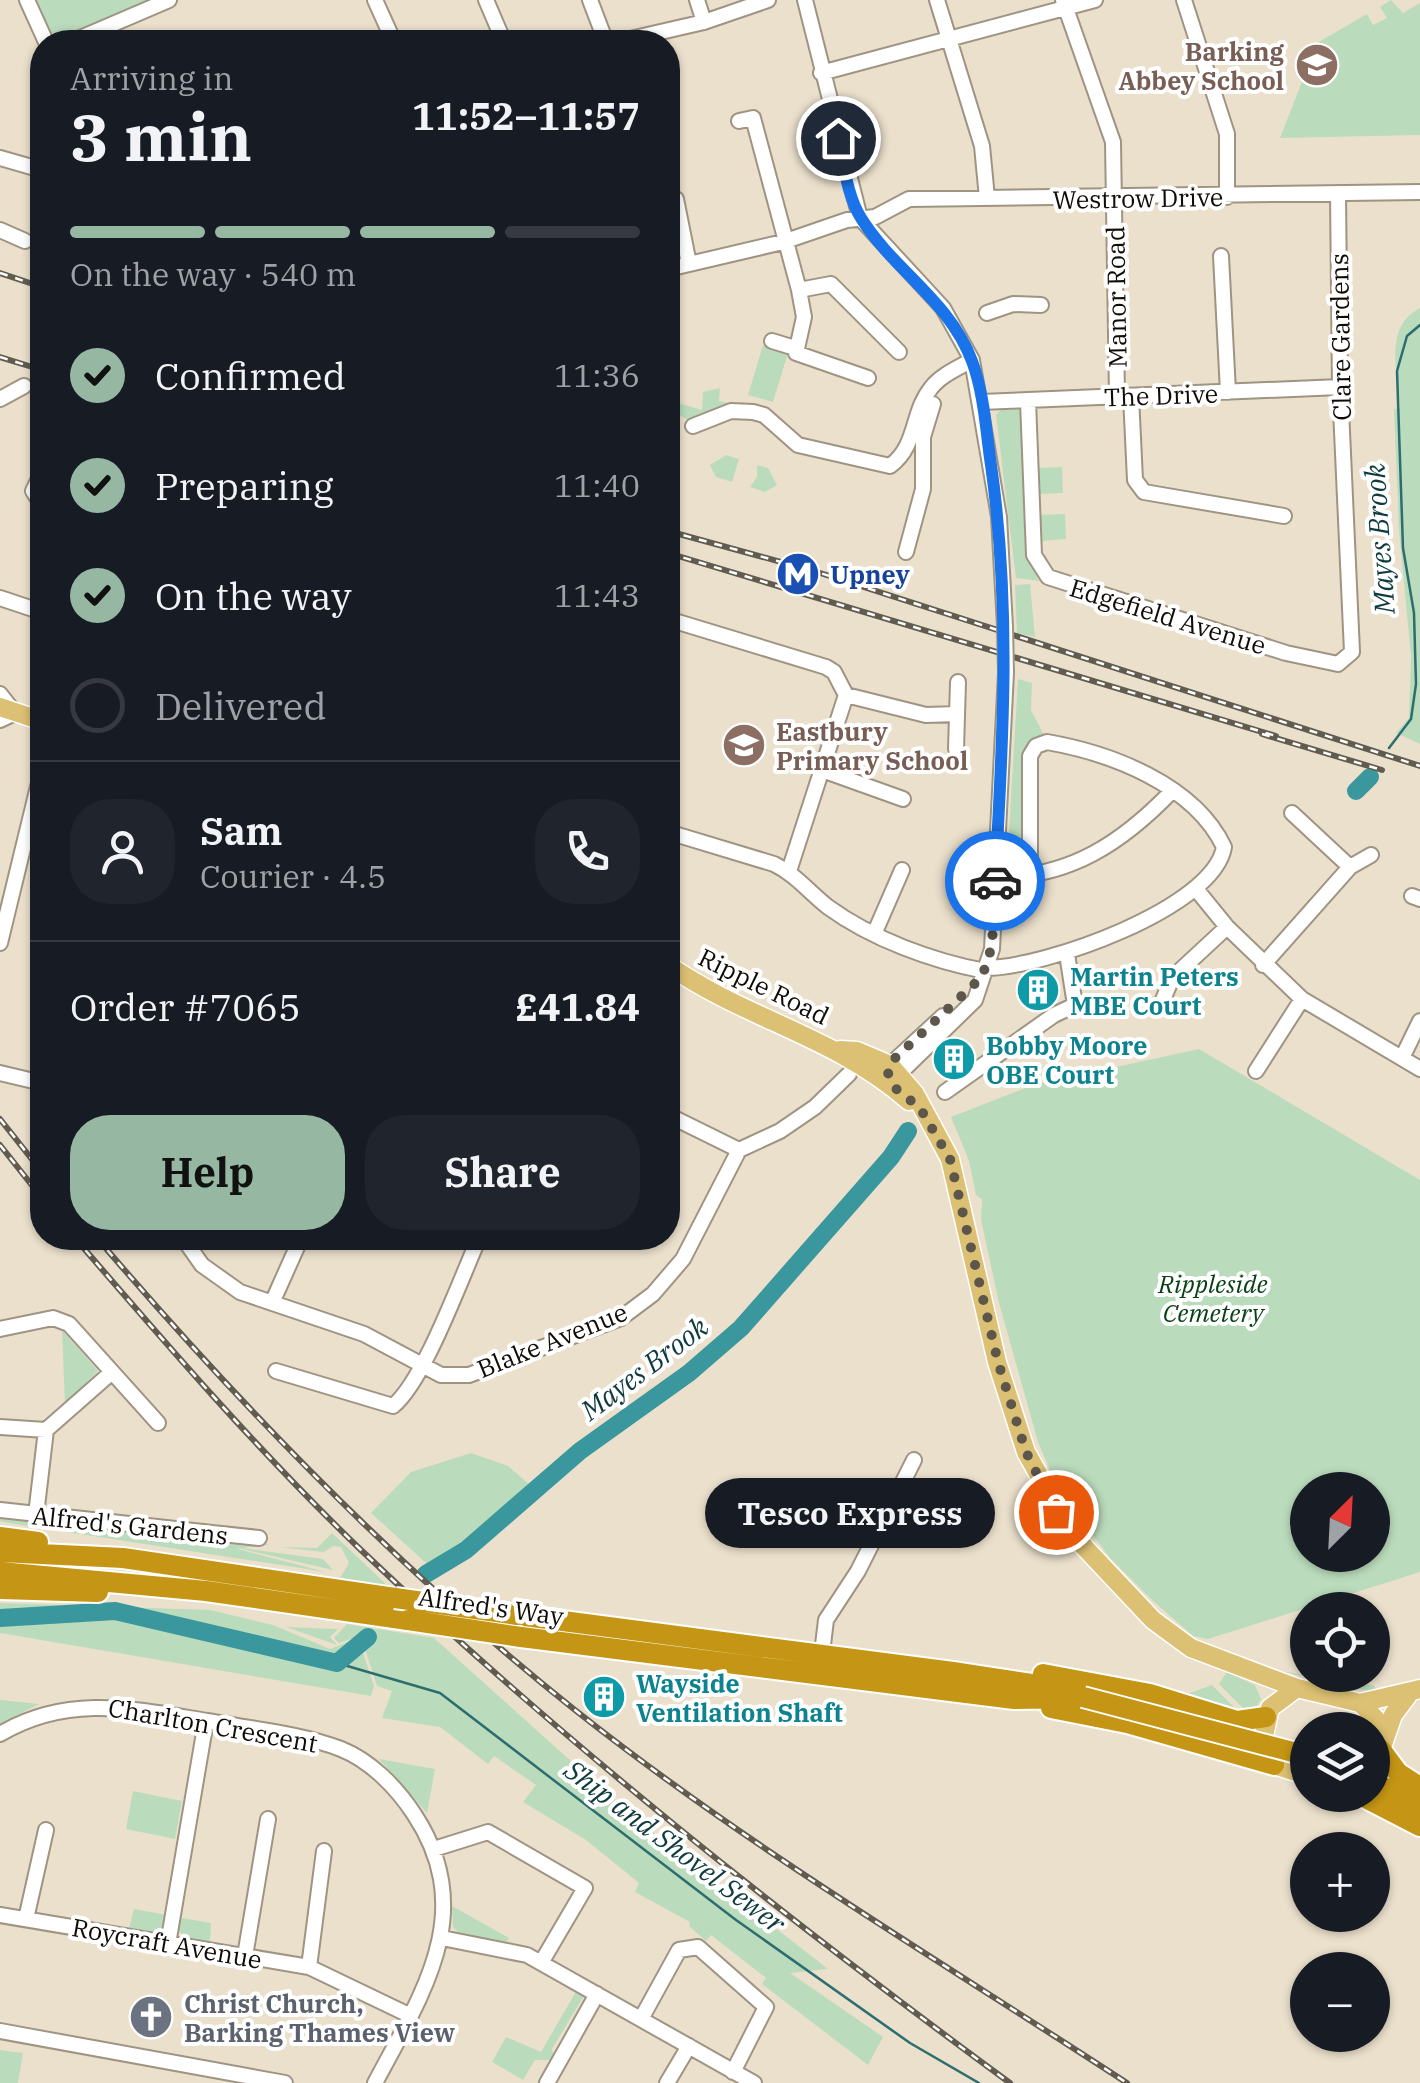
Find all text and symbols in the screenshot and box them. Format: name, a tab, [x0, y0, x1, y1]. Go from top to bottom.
place label: Barking Abbey School	[1118, 35, 1284, 97]
school or university icon: Barking Abbey School	[1294, 42, 1340, 88]
text: Arriving in	[70, 57, 233, 99]
text: 11:52–11:57	[412, 91, 640, 140]
text: 3 min	[70, 94, 252, 179]
pin	[796, 96, 881, 181]
icon: home	[811, 111, 866, 166]
street label: Westrow Drive	[1052, 180, 1224, 216]
street label: Manor Road	[1098, 226, 1134, 368]
text: On the way · 540 m	[70, 253, 356, 295]
street label: Clare Gardens	[1322, 253, 1358, 421]
icon: check	[70, 348, 125, 403]
text: Confirmed	[155, 351, 346, 400]
text: 11:36	[554, 354, 640, 396]
street label: The Drive	[1103, 377, 1219, 413]
icon: check	[70, 458, 125, 513]
text: Preparing	[155, 461, 334, 510]
water label: Mayes Brook	[1355, 462, 1403, 616]
text: 11:40	[554, 464, 640, 506]
metro station icon: Upney	[775, 551, 821, 597]
place label: Upney	[830, 558, 911, 591]
icon: check	[70, 568, 125, 623]
street label: Edgefield Avenue	[1066, 570, 1270, 662]
text: On the way	[155, 571, 352, 620]
text: 11:43	[554, 574, 640, 616]
text: Delivered	[155, 681, 327, 730]
place label: Eastbury Primary School	[776, 715, 968, 777]
school or university icon: Eastbury Primary School	[721, 722, 767, 768]
button: person	[70, 799, 175, 904]
button: phone	[535, 799, 640, 904]
text: Sam	[200, 806, 283, 855]
courier	[945, 831, 1045, 931]
icon: car	[968, 854, 1023, 909]
text: Courier · 4.5	[200, 855, 386, 897]
street label: Ripple Road	[693, 940, 835, 1032]
place label: Martin Peters MBE Court	[1070, 960, 1239, 1022]
building icon: Martin Peters MBE Court	[1015, 967, 1061, 1013]
text: Order #7065	[70, 982, 301, 1031]
text: £41.84	[516, 982, 640, 1031]
place label: Bobby Moore OBE Court	[986, 1029, 1147, 1091]
building icon: Bobby Moore OBE Court	[931, 1036, 977, 1082]
button: Help	[70, 1115, 345, 1230]
button: Share	[365, 1115, 640, 1230]
park label: Rippleside Cemetery	[1157, 1267, 1268, 1329]
street label: Blake Avenue	[472, 1295, 632, 1385]
water label: Mayes Brook	[572, 1308, 715, 1429]
pin	[1014, 1470, 1099, 1555]
north arrow	[1290, 1472, 1390, 1572]
map controls	[1290, 1472, 1390, 2052]
callout: Tesco Express	[706, 1477, 996, 1547]
icon: bag	[1029, 1485, 1084, 1540]
text: Tesco Express	[738, 1492, 963, 1534]
street label: Alfred's Gardens	[30, 1498, 230, 1552]
street label: Alfred's Way	[416, 1579, 566, 1633]
button: locate	[1290, 1592, 1390, 1692]
place label: Wayside Ventilation Shaft	[636, 1667, 843, 1729]
building icon: Wayside Ventilation Shaft	[581, 1674, 627, 1720]
street label: Charlton Crescent	[106, 1690, 320, 1760]
button: layers	[1290, 1712, 1390, 1812]
water label: Ship and Shovel Sewer	[556, 1750, 793, 1942]
button: +	[1290, 1832, 1390, 1932]
street label: Roycraft Avenue	[70, 1910, 264, 1976]
button: −	[1290, 1952, 1390, 2052]
place label: Christ Church, Barking Thames View	[184, 1987, 455, 2049]
church icon: Christ Church, Barking Thames View	[128, 1994, 174, 2040]

